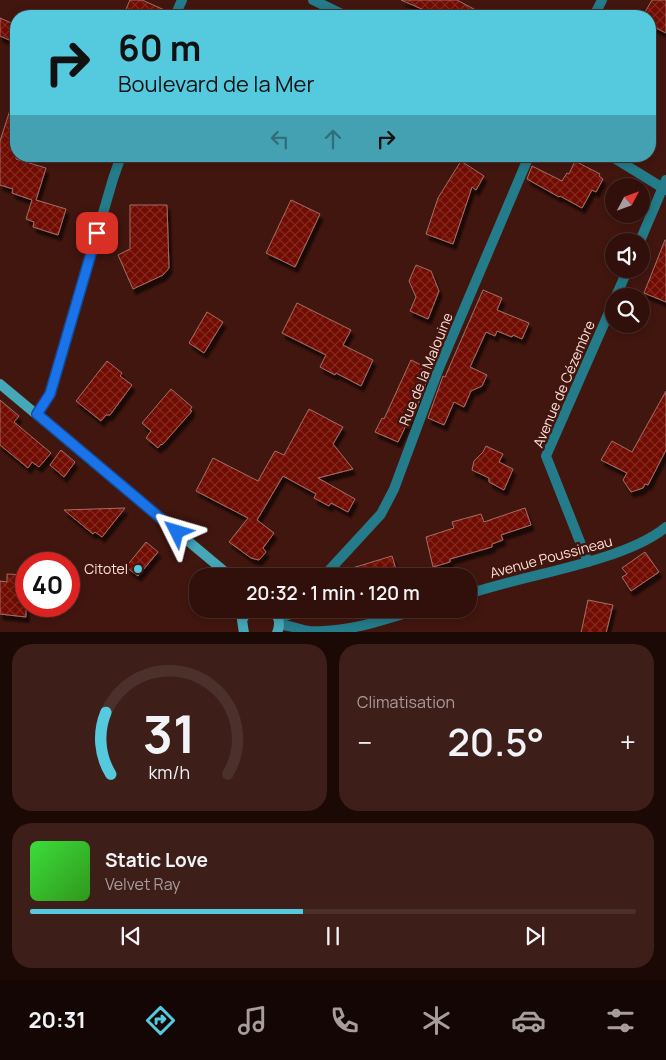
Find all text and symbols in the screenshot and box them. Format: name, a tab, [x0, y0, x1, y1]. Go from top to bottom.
text: 60 m	[118, 24, 201, 72]
icon: right	[35, 30, 100, 95]
text: Boulevard de la Mer	[118, 69, 314, 99]
icon: left	[266, 125, 294, 153]
icon: ahead	[319, 125, 347, 153]
icon: right	[372, 125, 400, 153]
north arrow	[605, 178, 650, 222]
map controls	[605, 178, 650, 333]
pin	[76, 212, 118, 254]
icon: arrive	[83, 219, 111, 247]
button: sound	[605, 233, 650, 278]
button: search	[605, 288, 650, 333]
street label: Rue de la Malouine	[394, 309, 457, 428]
street label: Avenue de Cézembre	[528, 317, 599, 450]
position arrow	[150, 505, 202, 557]
street label: Avenue Poussineau	[488, 531, 614, 582]
speed limit sign: 40	[15, 552, 80, 617]
place label: Citotel	[84, 559, 128, 578]
marker: Citotel	[132, 563, 144, 575]
text: 20:32 · 1 min · 120 m	[246, 580, 420, 606]
text: Climatisation	[357, 691, 455, 713]
text: 31	[143, 698, 196, 769]
text: 20.5°	[448, 715, 544, 767]
text: −	[357, 723, 372, 761]
text: +	[620, 723, 636, 761]
text: km/h	[149, 760, 190, 784]
text: Static Love	[105, 847, 208, 873]
text: Velvet Ray	[105, 873, 181, 895]
icon: previous	[117, 922, 145, 950]
icon: pause	[319, 922, 347, 950]
icon: next	[521, 922, 549, 950]
icon: directions	[143, 1003, 178, 1038]
icon: music	[235, 1003, 270, 1038]
icon: phone	[327, 1003, 362, 1038]
icon: climate	[419, 1003, 454, 1038]
icon: car	[511, 1003, 546, 1038]
icon: filters	[603, 1003, 638, 1038]
text: 20:31	[28, 1005, 86, 1035]

